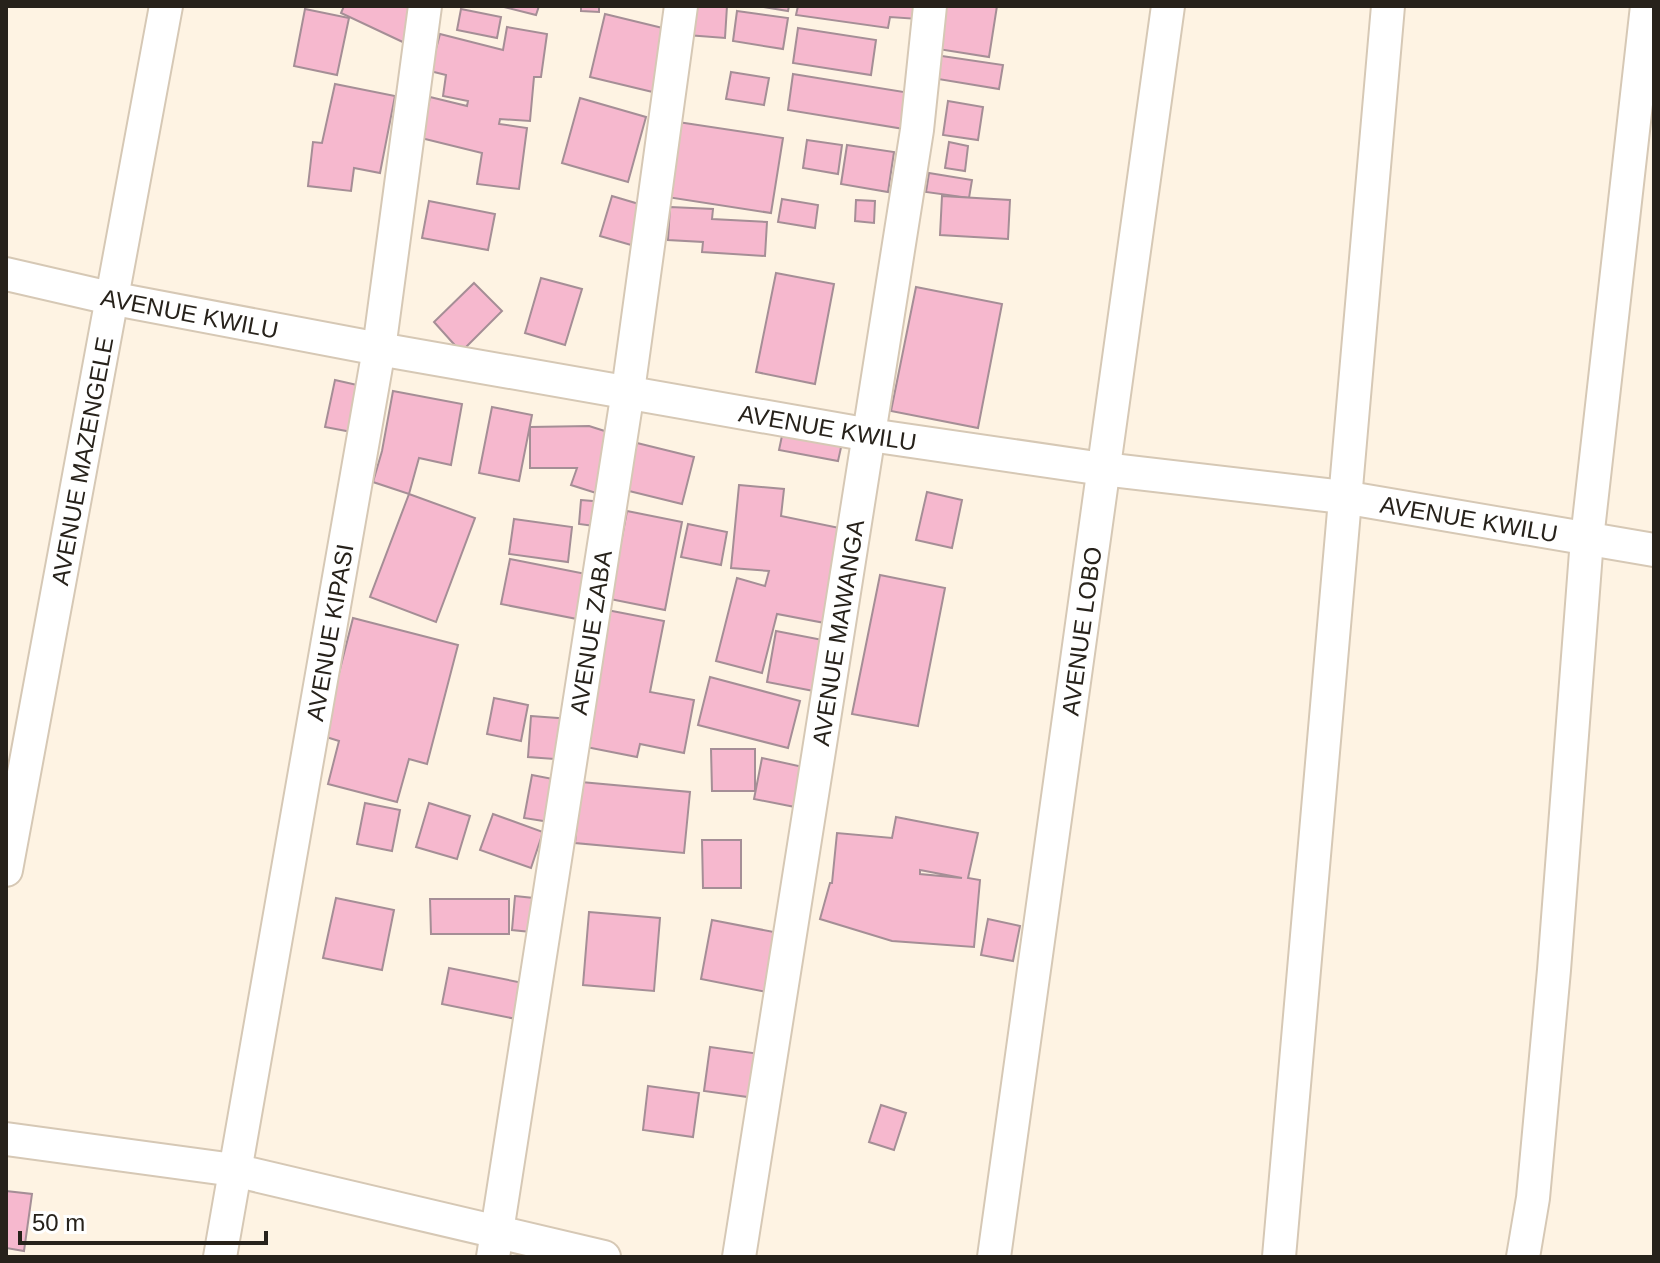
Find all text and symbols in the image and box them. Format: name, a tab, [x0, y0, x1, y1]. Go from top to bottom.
street label: AVENUE KWILU	[99, 283, 281, 343]
street label: AVENUE MAZENGELE	[46, 335, 118, 587]
street label: AVENUE KWILU	[737, 399, 918, 455]
street label: AVENUE KWILU	[1378, 490, 1560, 547]
street label: AVENUE MAWANGA	[806, 518, 869, 748]
street label: AVENUE KIPASI	[301, 542, 358, 723]
street label: AVENUE LOBO	[1056, 545, 1106, 717]
street label: AVENUE ZABA	[564, 548, 616, 717]
scale bar	[20, 1195, 266, 1245]
text: 50 m	[32, 1209, 85, 1236]

